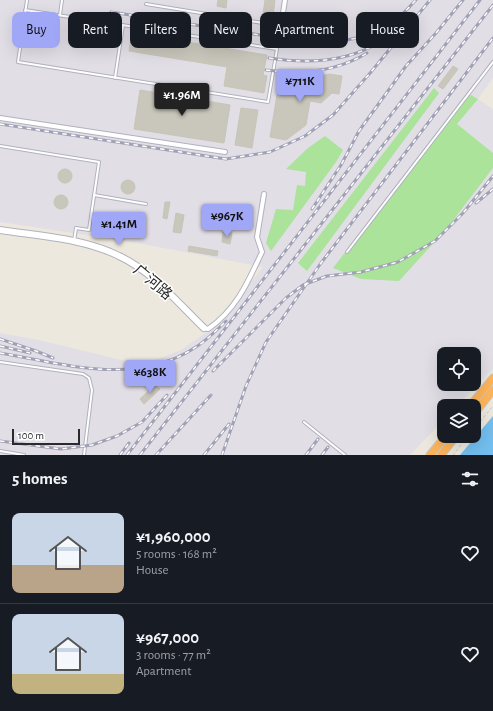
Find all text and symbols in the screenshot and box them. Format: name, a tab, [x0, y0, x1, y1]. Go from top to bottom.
chip: Buy	[12, 12, 60, 48]
chip: Rent	[68, 12, 122, 48]
chip: Filters	[130, 12, 191, 48]
chip: New	[199, 12, 252, 48]
chip: Apartment	[260, 12, 348, 48]
chip: House	[356, 12, 419, 48]
pin: ¥711K	[272, 69, 328, 103]
text: ¥711K	[285, 75, 315, 88]
pin: ¥1.96M	[149, 83, 215, 117]
text: ¥1.96M	[163, 89, 201, 102]
pin: ¥967K	[199, 204, 255, 238]
text: ¥967K	[211, 210, 243, 223]
pin: ¥1.41M	[86, 212, 152, 246]
text: ¥1.41M	[101, 218, 137, 231]
street label: 广河路	[131, 261, 175, 303]
map controls	[437, 347, 481, 443]
button: locate	[437, 347, 481, 391]
pin: ¥638K	[122, 360, 178, 394]
text: ¥638K	[134, 366, 166, 379]
button: layers	[437, 399, 481, 443]
scale bar	[12, 427, 80, 446]
text: 100 m	[18, 430, 44, 441]
icon: filters	[459, 468, 481, 490]
text: 5 homes	[12, 470, 68, 487]
text: ¥1,960,000	[136, 528, 211, 545]
icon: home	[44, 529, 92, 577]
icon: heart	[459, 542, 481, 564]
text: 5 rooms · 168 m²	[136, 548, 217, 561]
text: House	[136, 564, 168, 577]
text: ¥967,000	[136, 629, 199, 646]
icon: home	[44, 630, 92, 678]
icon: heart	[459, 643, 481, 665]
text: 3 rooms · 77 m²	[136, 649, 211, 662]
text: Apartment	[136, 665, 191, 678]

